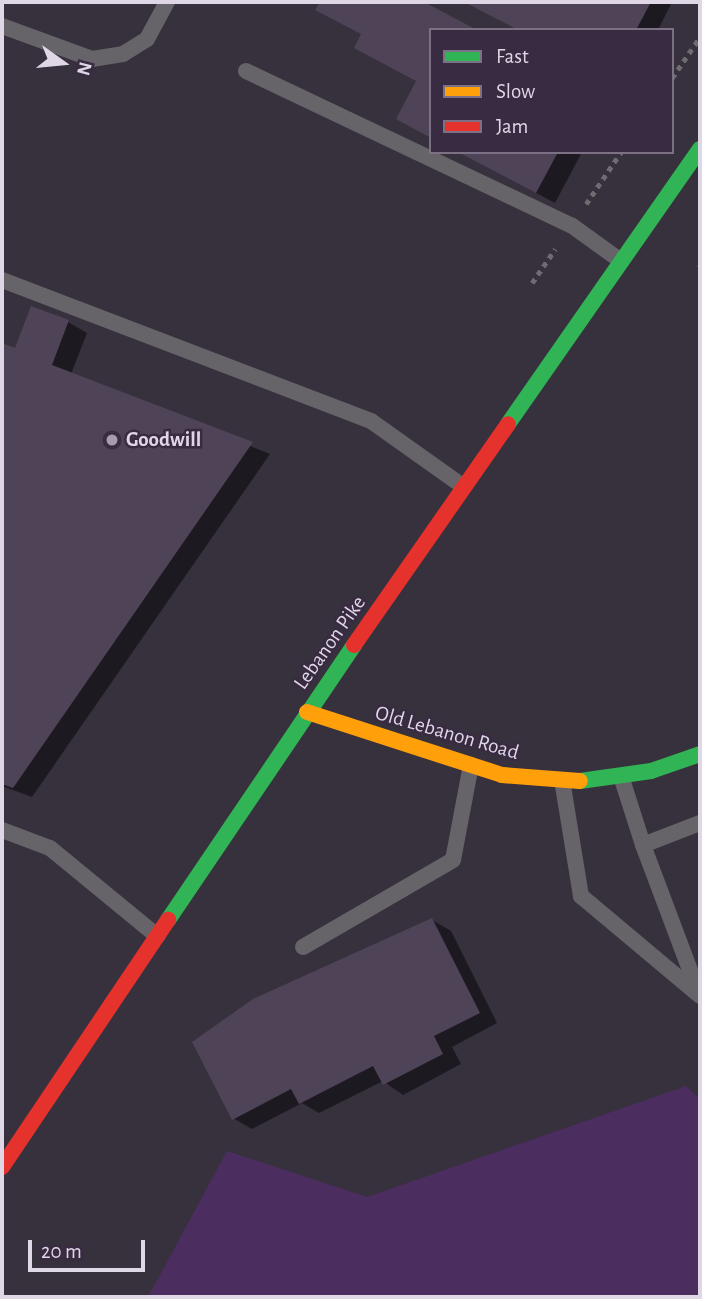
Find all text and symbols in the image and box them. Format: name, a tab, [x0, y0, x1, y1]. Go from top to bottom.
north arrow	[28, 28, 98, 98]
legend	[429, 28, 674, 154]
text: Fast	[496, 46, 529, 67]
text: N	[73, 60, 95, 77]
text: Slow	[496, 81, 535, 102]
text: Jam	[496, 116, 528, 137]
place label: Goodwill	[126, 427, 201, 453]
marker: Goodwill	[104, 432, 120, 448]
street label: Lebanon Pike	[289, 591, 371, 695]
street label: Old Lebanon Road	[372, 700, 522, 766]
scale bar	[32, 1226, 149, 1270]
text: 20 m	[41, 1241, 82, 1262]

